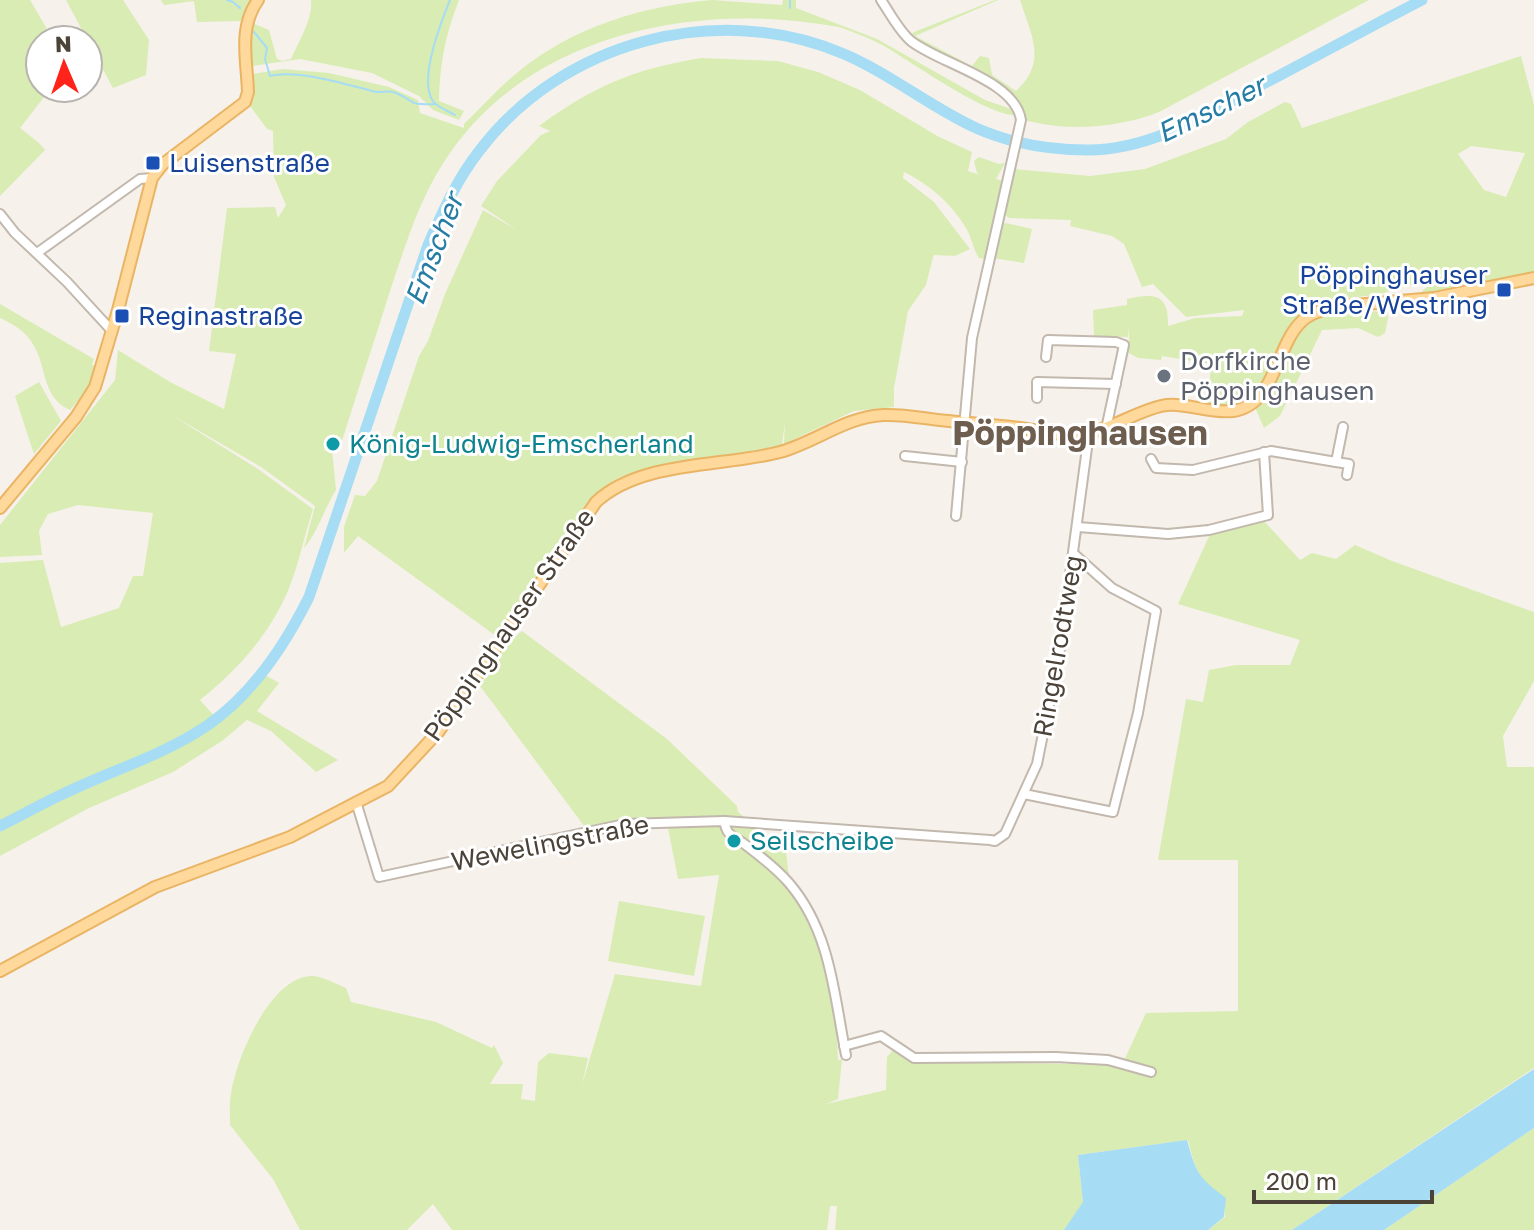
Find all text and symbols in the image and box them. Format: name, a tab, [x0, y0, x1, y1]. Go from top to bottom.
north arrow	[24, 24, 104, 104]
text: N	[54, 30, 72, 57]
water label: Emscher	[1151, 66, 1274, 149]
place label: Luisenstraße	[169, 147, 330, 178]
marker: Luisenstraße	[144, 154, 162, 172]
water label: Emscher	[397, 185, 471, 309]
place label: Pöppinghauser Straße/Westring	[1282, 259, 1488, 320]
marker: Pöppinghauser Straße/Westring	[1495, 281, 1513, 299]
place label: Reginastraße	[138, 300, 303, 331]
marker: Reginastraße	[113, 307, 131, 325]
place label: Dorfkirche Pöppinghausen	[1180, 345, 1375, 406]
marker: Dorfkirche Pöppinghausen	[1155, 367, 1173, 385]
district label: Pöppinghausen	[952, 412, 1208, 452]
place label: König-Ludwig-Emscherland	[349, 428, 694, 459]
marker: König-Ludwig-Emscherland	[324, 435, 342, 453]
street label: Pöppinghauser Straße	[417, 503, 601, 747]
street label: Ringelrodtweg	[1026, 553, 1089, 739]
street label: Wewelingstraße	[448, 808, 651, 877]
place label: Seilscheibe	[750, 825, 894, 856]
marker: Seilscheibe	[725, 832, 743, 850]
scale bar	[1254, 1154, 1432, 1204]
text: 200 m	[1266, 1166, 1337, 1195]

